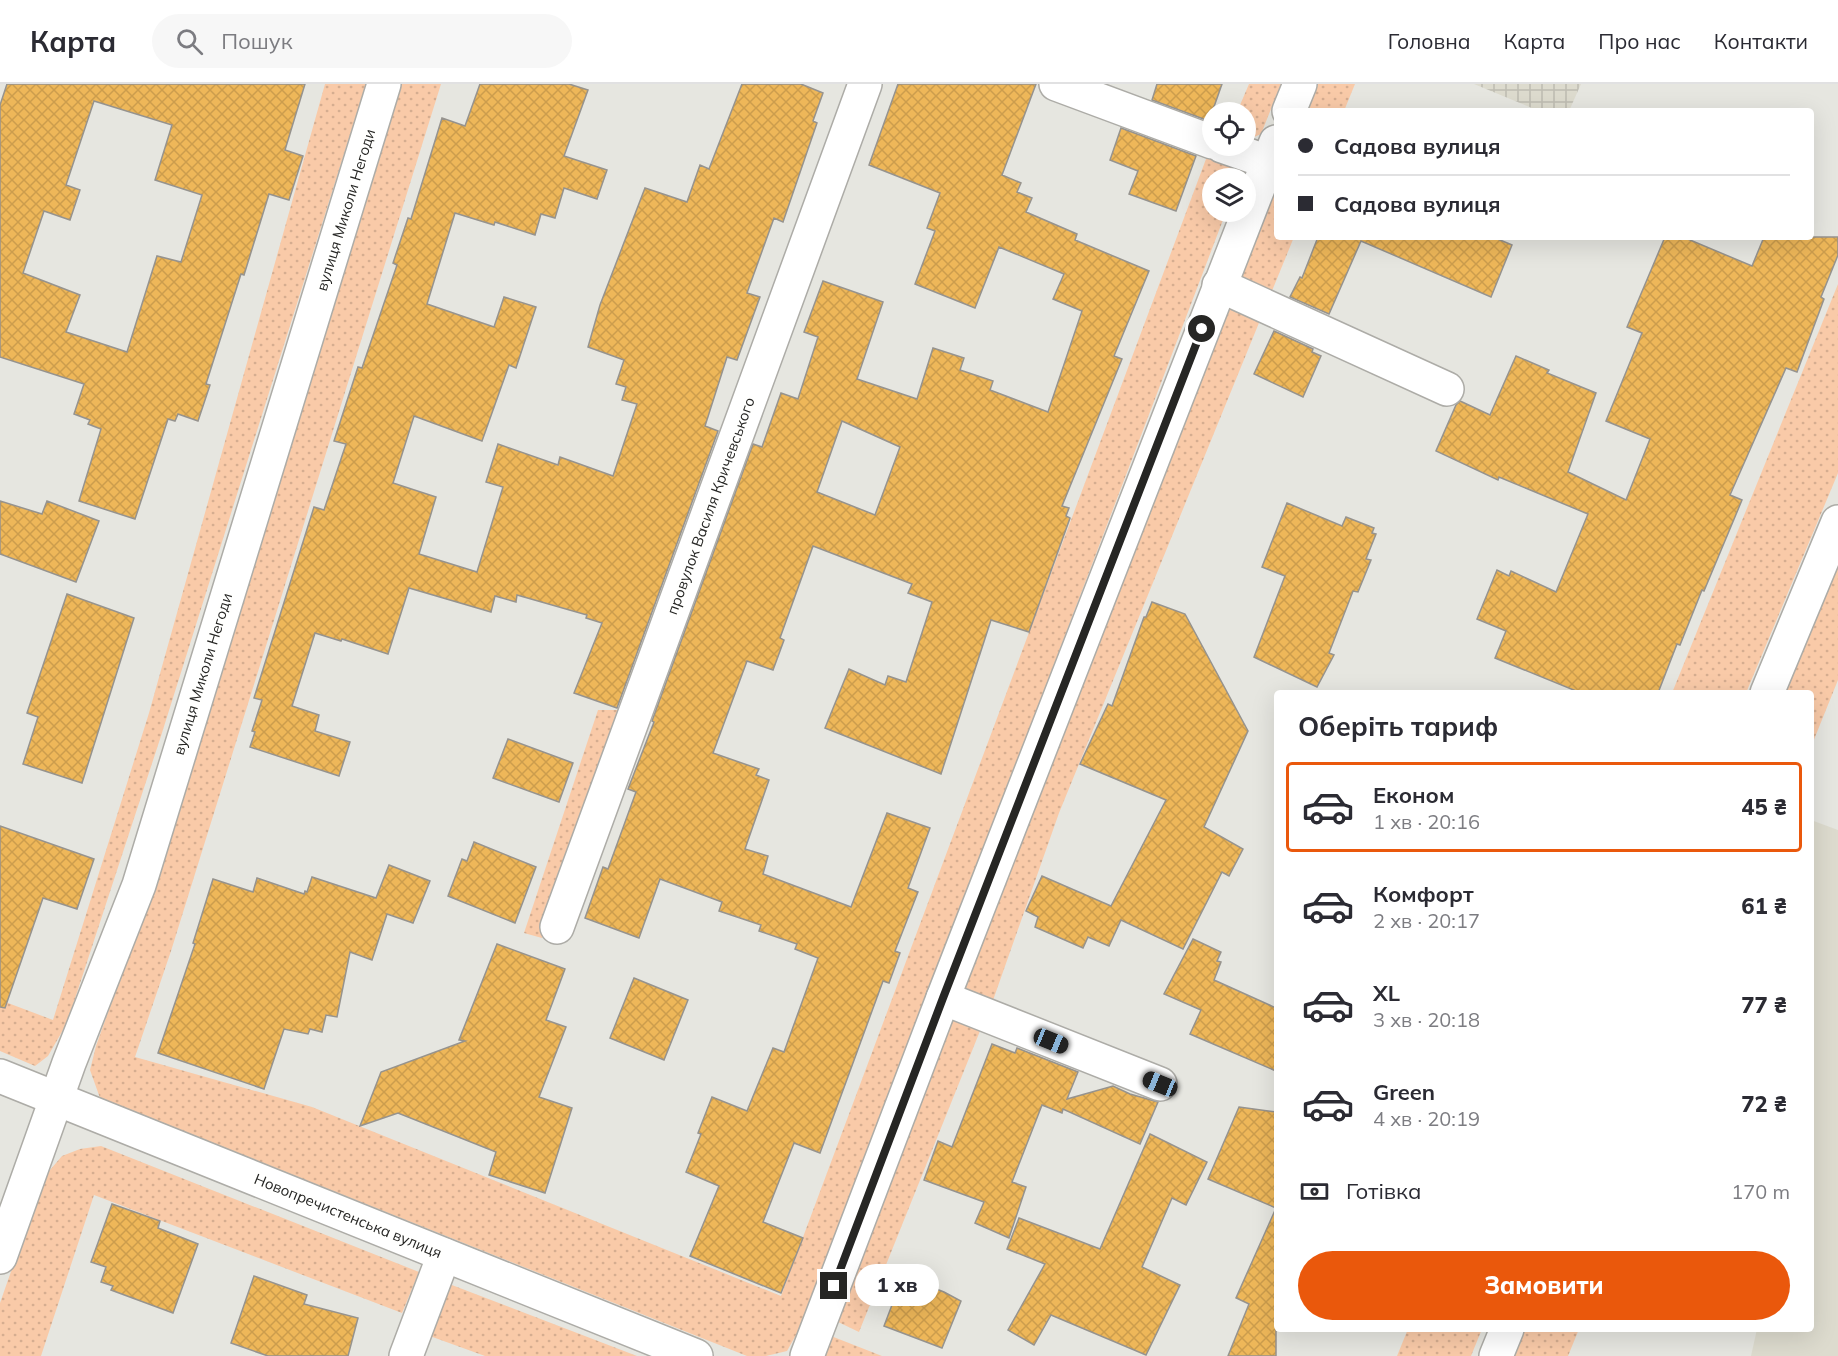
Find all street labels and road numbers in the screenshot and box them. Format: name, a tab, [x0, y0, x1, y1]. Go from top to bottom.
street label: вулиця Миколи Негоди	[312, 127, 379, 293]
street label: провулок Василя Кричевського	[662, 394, 759, 617]
street label: вулиця Миколи Негоди	[169, 591, 236, 757]
street label: Новопречистенська вулиця	[252, 1169, 445, 1262]

